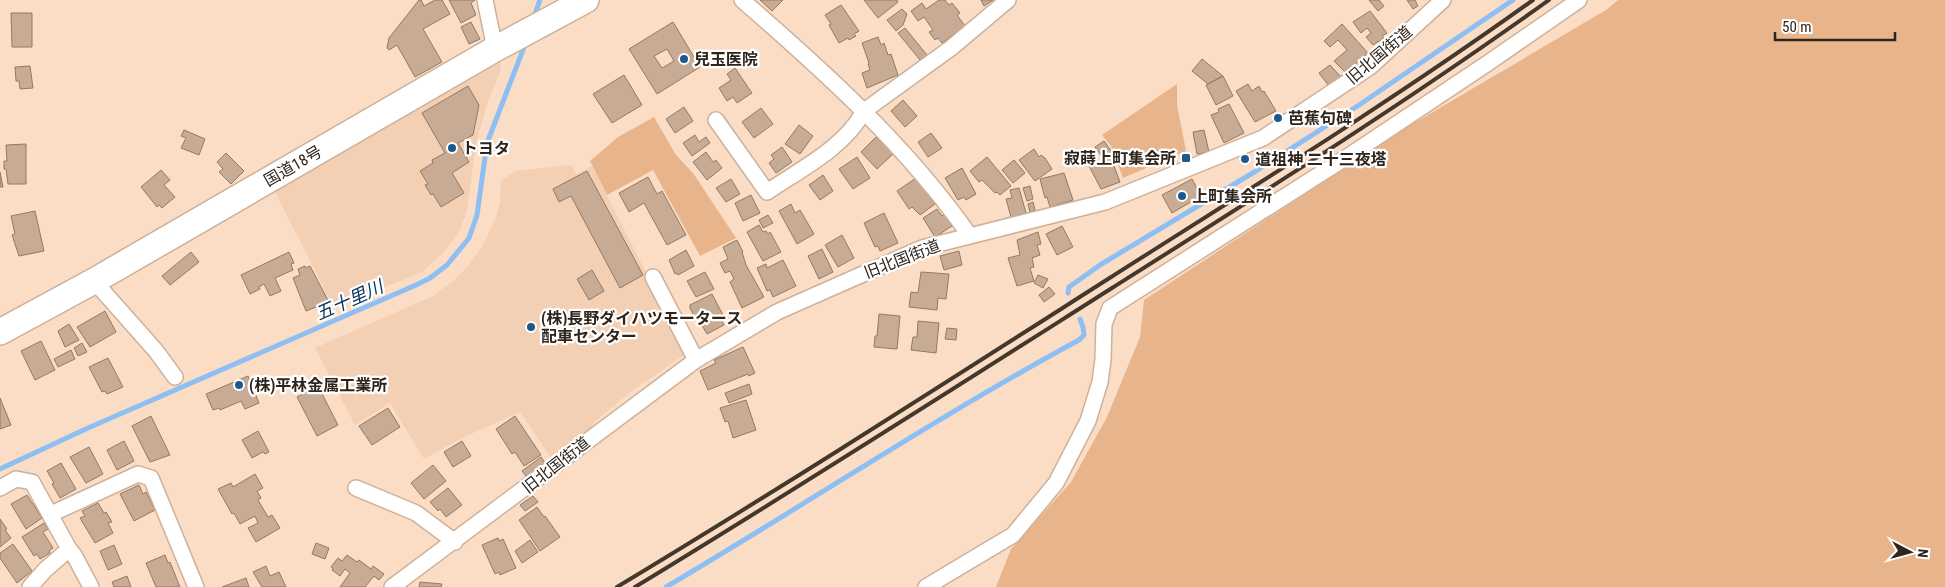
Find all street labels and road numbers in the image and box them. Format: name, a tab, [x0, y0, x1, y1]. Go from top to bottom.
street label: 旧北国街道	[1342, 22, 1416, 88]
street label: 国道18号	[261, 142, 325, 190]
street label: 旧北国街道	[861, 236, 943, 282]
street label: 旧北国街道	[519, 433, 593, 497]

